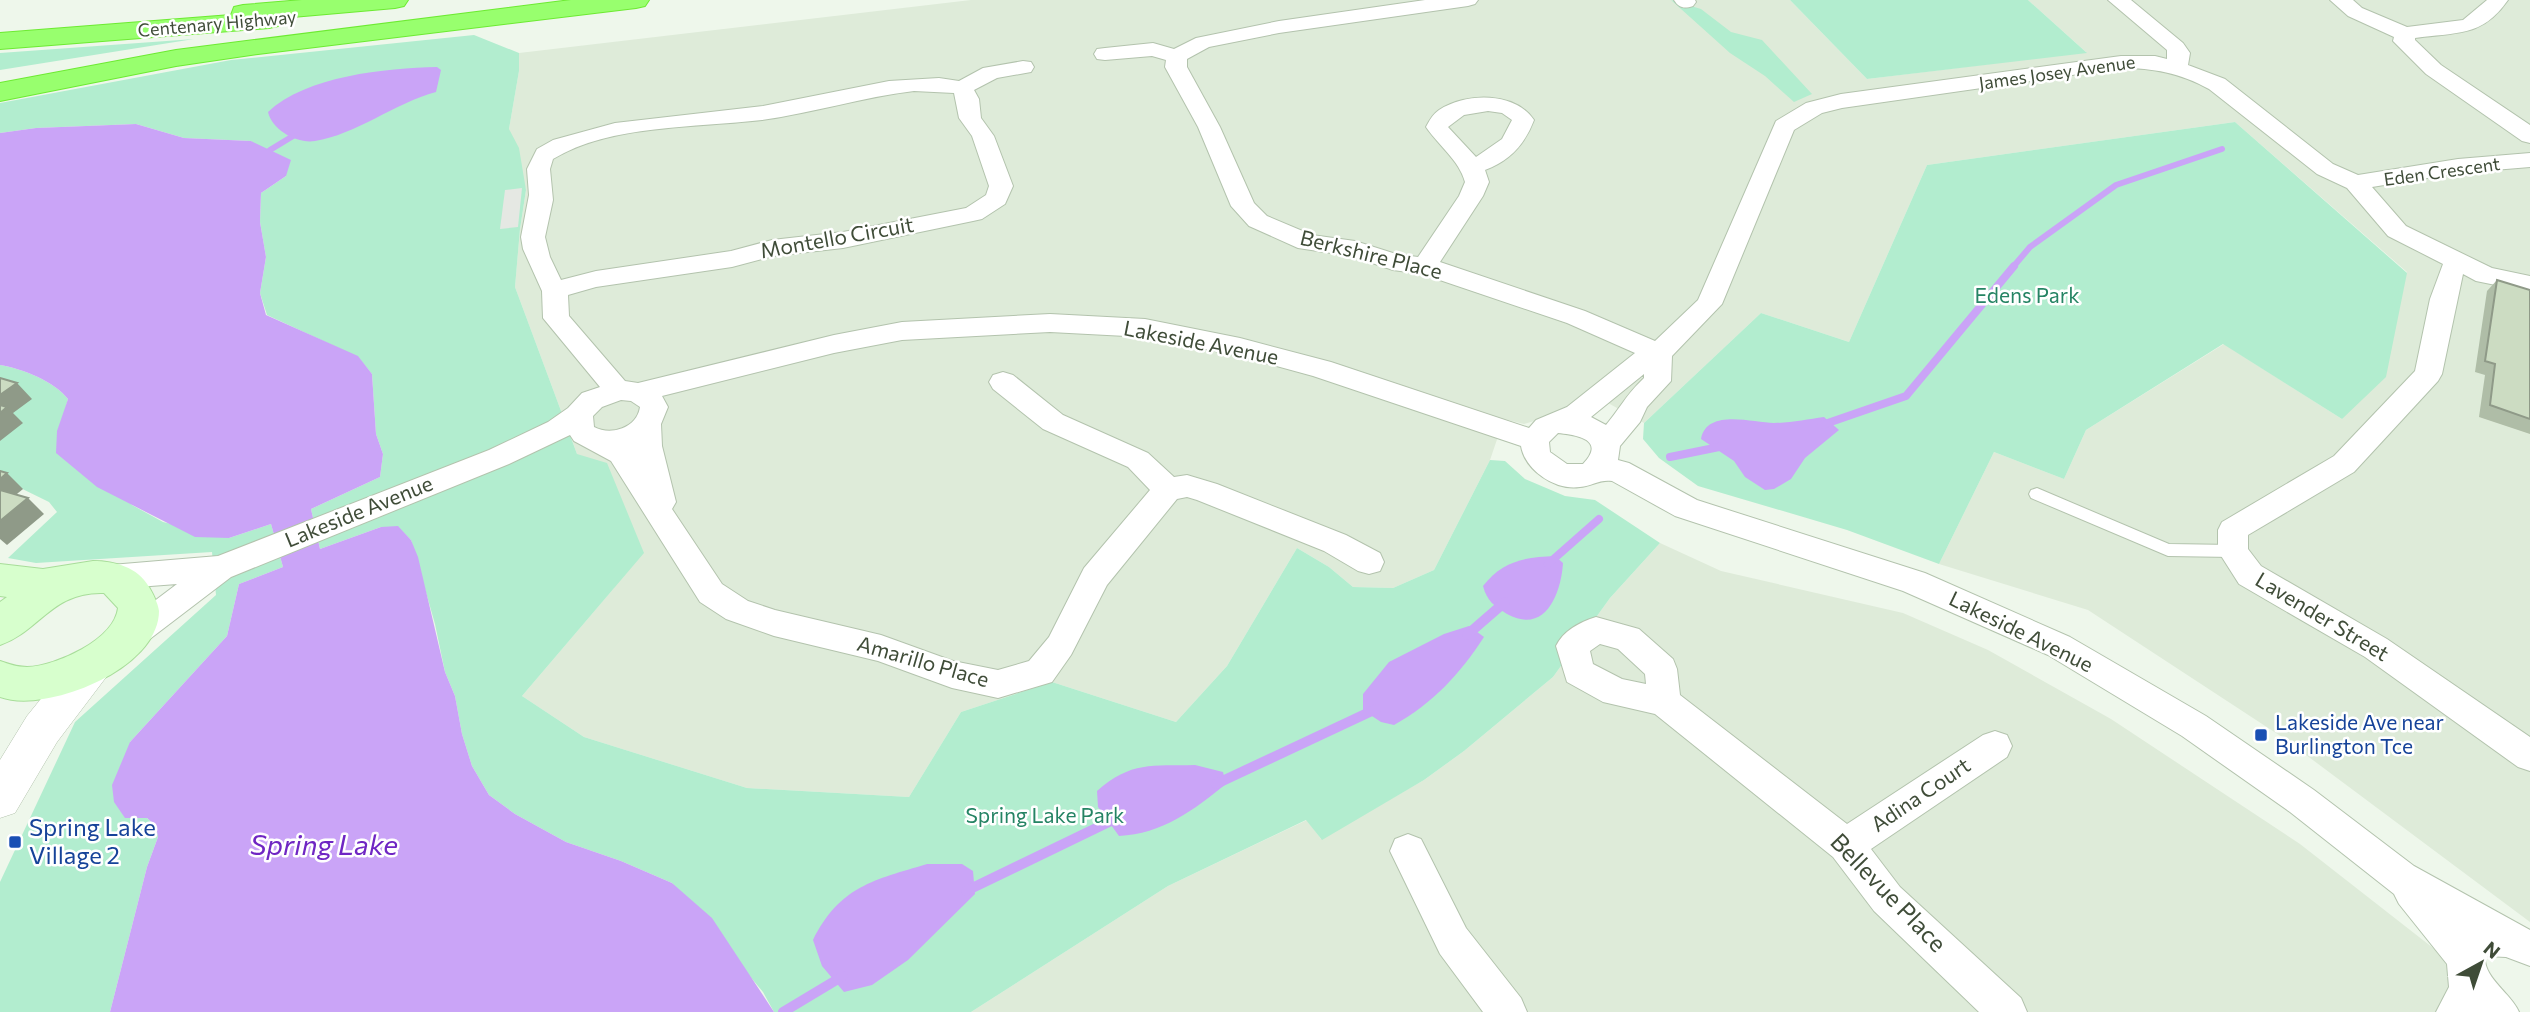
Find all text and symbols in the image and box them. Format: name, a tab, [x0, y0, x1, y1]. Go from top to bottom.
street label: Centenary Highway	[137, 5, 297, 41]
street label: James Josey Avenue	[1977, 50, 2136, 94]
street label: Eden Crescent	[2382, 152, 2501, 190]
street label: Montello Circuit	[758, 211, 915, 262]
street label: Berkshire Place	[1298, 224, 1445, 283]
park label: Edens Park	[1974, 282, 2080, 307]
street label: Lakeside Avenue	[1122, 314, 1281, 369]
street label: Lakeside Avenue	[281, 470, 436, 552]
street label: Lavender Street	[2252, 566, 2394, 665]
street label: Lakeside Avenue	[1946, 585, 2098, 676]
street label: Amarillo Place	[855, 630, 992, 691]
place label: Lakeside Ave near Burlington Tce	[2275, 709, 2444, 758]
marker: Lakeside Ave near Burlington Tce	[2253, 727, 2269, 743]
street label: Adina Court	[1866, 751, 1975, 836]
park label: Spring Lake Park	[966, 802, 1124, 827]
place label: Spring Lake Village 2	[29, 812, 156, 869]
water label: Spring Lake	[250, 827, 398, 861]
street label: Bellevue Place	[1825, 827, 1953, 957]
marker: Spring Lake Village 2	[7, 834, 23, 850]
north arrow	[2446, 928, 2516, 998]
text: N	[2479, 936, 2505, 963]

